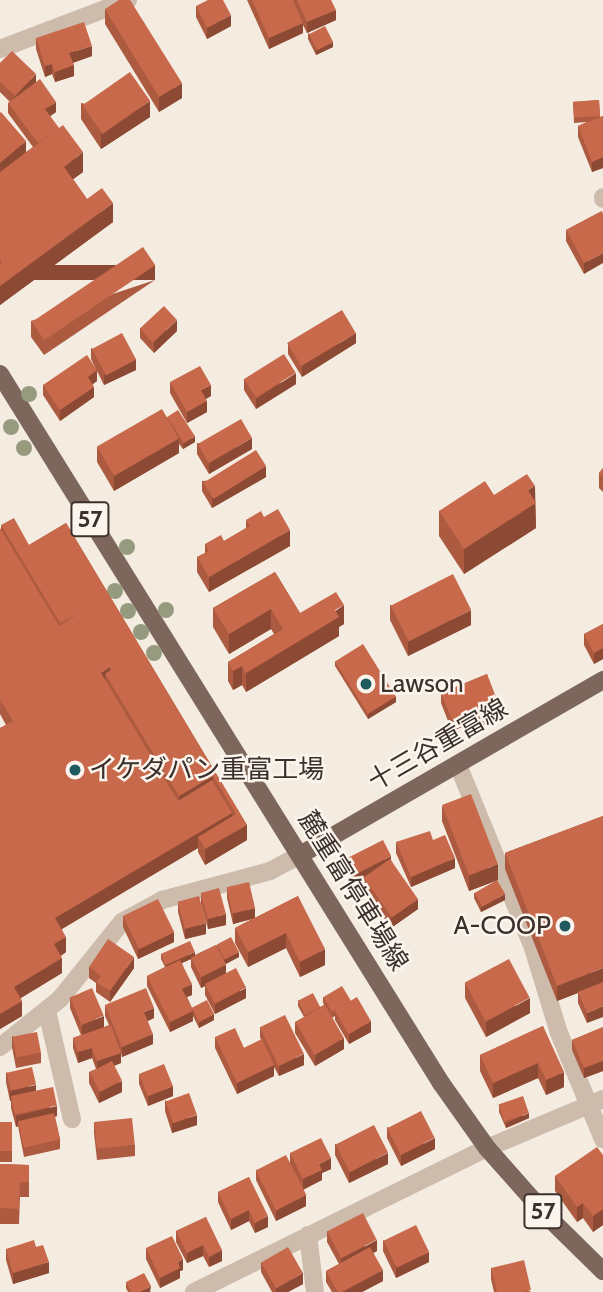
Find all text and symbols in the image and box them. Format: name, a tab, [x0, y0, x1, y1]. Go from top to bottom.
road number: 57	[69, 498, 111, 540]
place label: Lawson	[380, 668, 464, 700]
marker: Lawson	[358, 676, 374, 692]
street label: 十三谷重富線	[363, 692, 513, 798]
place label: イケダパン重富工場	[89, 754, 323, 786]
marker: イケダパン重富工場	[67, 762, 83, 778]
street label: 麓重富停車場線	[292, 806, 414, 976]
place label: A-COOP	[453, 910, 551, 942]
marker: A-COOP	[557, 918, 573, 934]
road number: 57	[522, 1190, 564, 1232]

